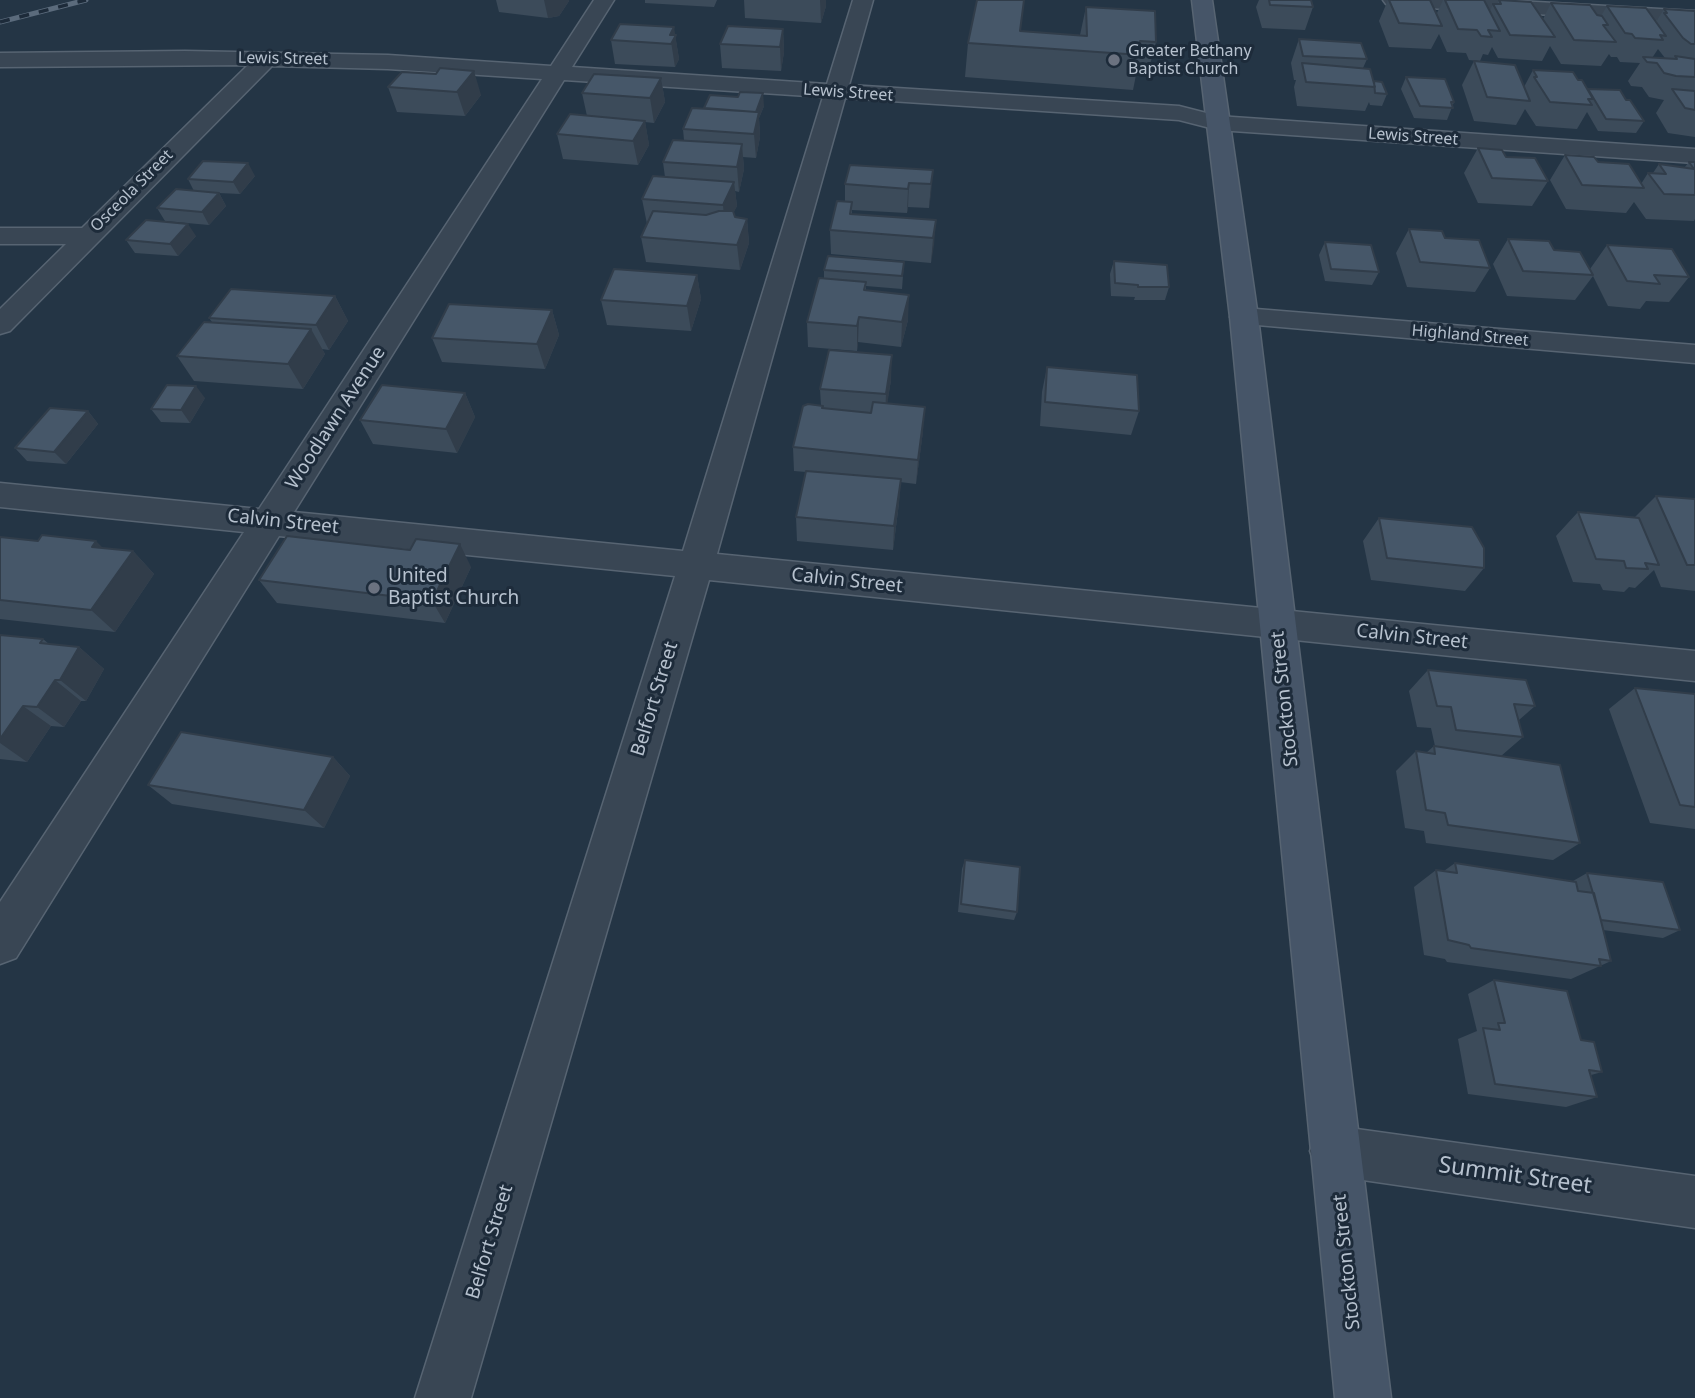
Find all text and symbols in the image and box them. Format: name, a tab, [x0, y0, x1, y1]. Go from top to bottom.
place label: Greater Bethany Baptist Church	[1128, 41, 1252, 79]
street label: Lewis Street	[238, 49, 328, 69]
marker: Greater Bethany Baptist Church	[1106, 52, 1122, 68]
street label: Lewis Street	[802, 80, 894, 106]
street label: Lewis Street	[1367, 124, 1459, 150]
street label: Osceola Street	[87, 146, 177, 236]
street label: Highland Street	[1411, 321, 1529, 351]
street label: Woodlawn Avenue	[281, 342, 391, 494]
street label: Calvin Street	[226, 505, 340, 539]
street label: Calvin Street	[790, 564, 904, 598]
place label: United Baptist Church	[388, 566, 519, 610]
marker: United Baptist Church	[366, 580, 382, 596]
street label: Calvin Street	[1355, 620, 1469, 654]
street label: Stockton Street	[1267, 630, 1303, 768]
street label: Belfort Street	[627, 639, 683, 759]
street label: Summit Street	[1437, 1152, 1593, 1200]
street label: Belfort Street	[462, 1182, 518, 1302]
street label: Stockton Street	[1329, 1193, 1365, 1331]

